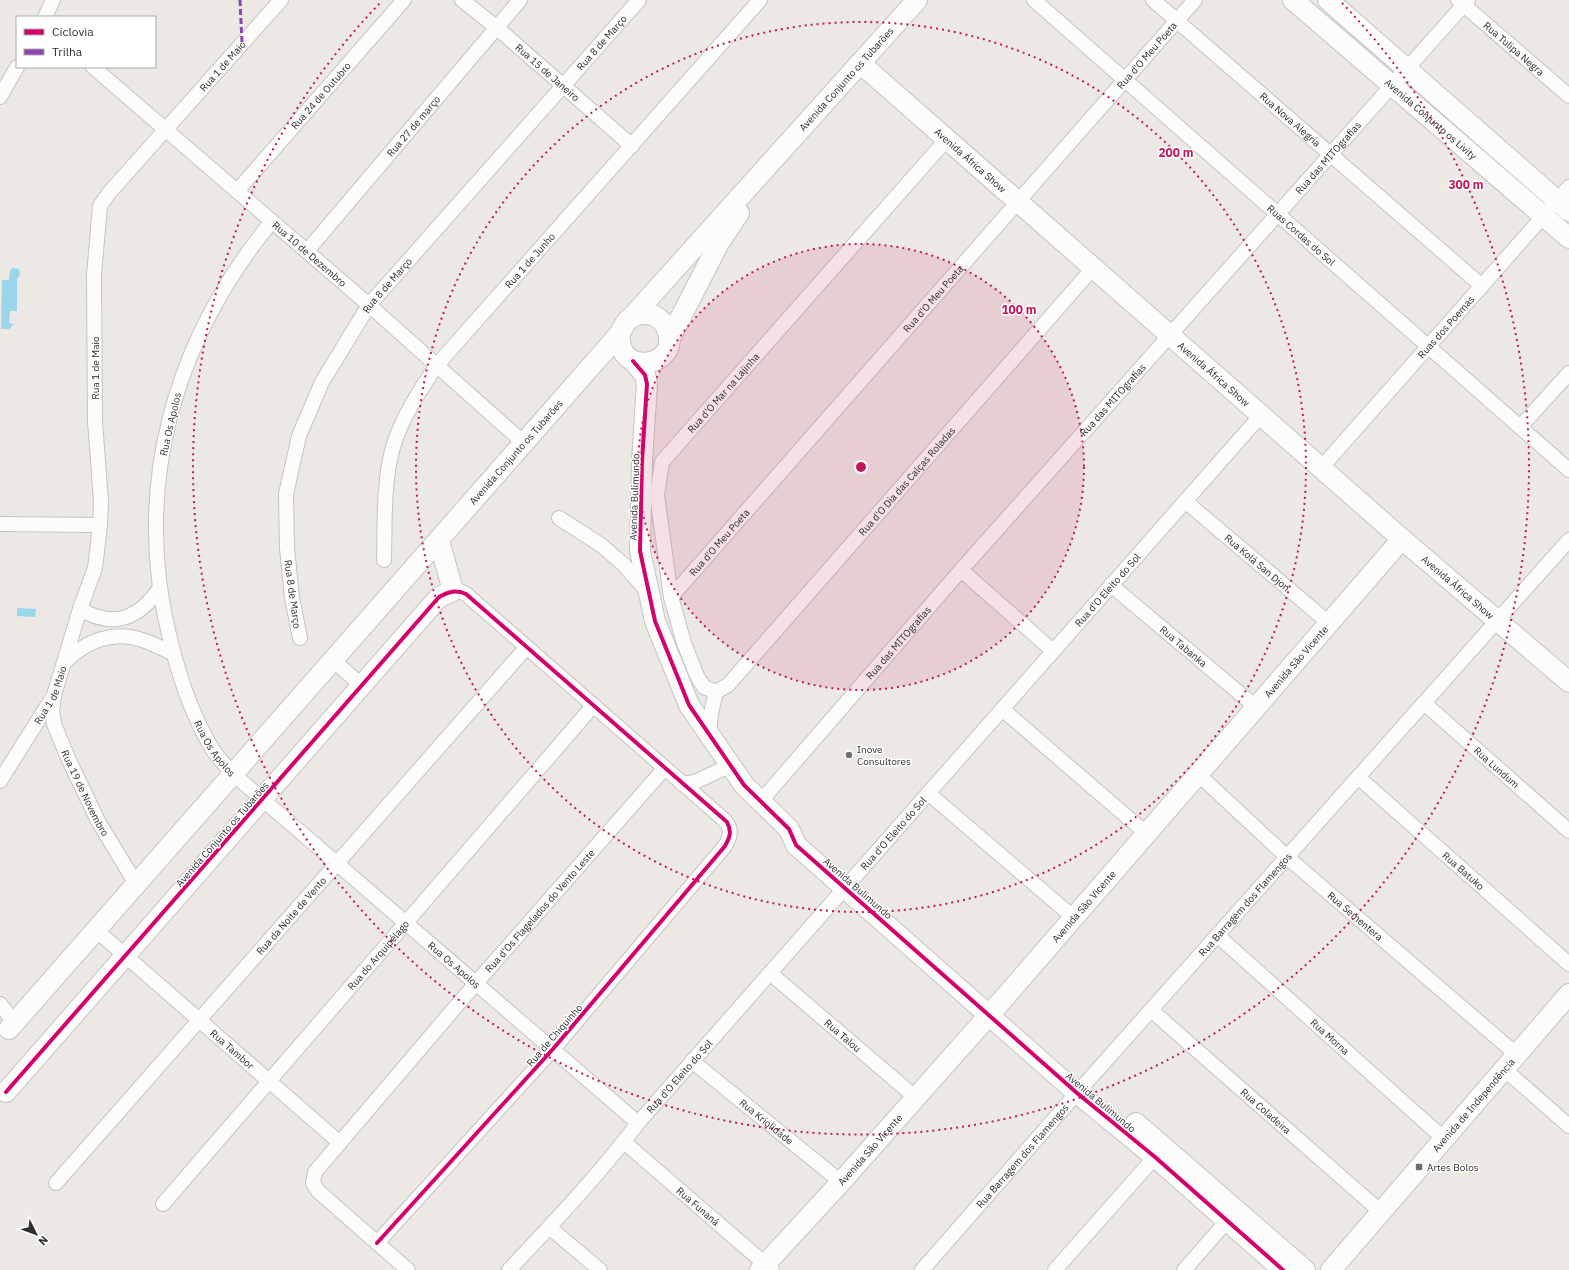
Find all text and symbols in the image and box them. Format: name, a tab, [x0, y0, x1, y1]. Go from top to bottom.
street label: Rua 8 de Março	[574, 12, 630, 73]
legend	[16, 16, 156, 68]
street label: Rua d'O Meu Poeta	[1114, 19, 1180, 92]
street label: Rua Tulipa Negra	[1481, 19, 1547, 79]
text: Ciclovia	[52, 24, 94, 39]
street label: Avenida Conjunto os Tubarões	[796, 24, 897, 134]
street label: Rua 1 de Maio	[197, 38, 249, 94]
street label: Rua 15 de Janeiro	[512, 41, 582, 104]
text: Trilha	[52, 44, 83, 59]
street label: Rua 24 de Outubro	[288, 59, 354, 132]
street label: Avenida Conjunto os Livity	[1382, 76, 1479, 163]
street label: Rua Nova Alegria	[1257, 90, 1324, 150]
street label: Rua 27 de março	[384, 93, 443, 160]
street label: Rua das MITOgrafias	[1292, 119, 1364, 197]
street label: Avenida África Show	[931, 125, 1009, 196]
text: 200 m	[1158, 145, 1194, 160]
text: 300 m	[1448, 177, 1484, 192]
street label: Ruas Cordas do Sol	[1264, 202, 1338, 269]
street label: Rua 10 de Dezembro	[269, 219, 349, 290]
street label: Rua 1 de Junho	[502, 230, 558, 291]
street label: Rua 8 de Março	[360, 255, 415, 316]
street label: Rua d'O Meu Poeta	[900, 262, 967, 335]
street label: Ruas dos Poemas	[1415, 293, 1477, 361]
text: 100 m	[1001, 302, 1037, 317]
street label: Rua 1 de Maio	[89, 336, 102, 400]
street label: Avenida África Show	[1175, 339, 1253, 409]
street label: Rua d'O Mar na Lajinha	[685, 350, 763, 436]
street label: Rua das MITOgrafias	[1077, 361, 1149, 439]
street label: Rua Os Apolos	[157, 391, 184, 457]
street label: Avenida Conjunto os Tubarões	[466, 397, 566, 508]
street label: Rua d'O Dia das Calças Roladas	[856, 424, 958, 539]
street label: Avenida Bulimundo	[626, 453, 643, 541]
centre of rings	[854, 460, 868, 474]
street label: Rua d'O Meu Poeta	[687, 506, 753, 579]
street label: Rua Kolá San Djon	[1222, 531, 1292, 594]
street label: Rua d'O Eleito do Sol	[1072, 551, 1144, 629]
street label: Avenida África Show	[1419, 553, 1497, 622]
street label: Rua 8 de Março	[281, 559, 304, 630]
street label: Rua das MITOgrafias	[863, 603, 934, 682]
street label: Rua Tabanka	[1157, 623, 1210, 671]
street label: Avenida São Vicente	[1262, 623, 1331, 700]
street label: Rua 1 de Maio	[31, 664, 70, 727]
street label: Rua Os Apolos	[191, 718, 238, 779]
place label: Inove Consultores	[857, 743, 911, 768]
street label: Rua Lundum	[1471, 744, 1522, 791]
street label: Rua 19 de Novembro	[58, 748, 112, 839]
marker: Inove Consultores	[844, 750, 854, 760]
street label: Avenida Conjunto os Tubarões	[173, 779, 272, 890]
street label: Rua d'O Eleito do Sol	[858, 794, 930, 873]
street label: Rua d'Os Flagelados do Vento Leste	[482, 846, 598, 975]
street label: Rua Batuko	[1440, 849, 1487, 893]
street label: Rua Barragem dos Flamengos	[1196, 850, 1295, 959]
street label: Avenida Bulimundo	[821, 855, 895, 922]
street label: Avenida São Vicente	[1049, 867, 1119, 945]
street label: Rua da Noite de Vento	[254, 874, 329, 958]
street label: Rua Sementera	[1325, 889, 1386, 944]
street label: Rua do Arquipélago	[345, 918, 412, 993]
street label: Rua Os Apolos	[425, 939, 483, 991]
street label: Rua de Chiquinho	[524, 1001, 585, 1069]
street label: Rua Talou	[822, 1016, 864, 1055]
street label: Rua Morna	[1307, 1016, 1353, 1058]
street label: Rua Tambor	[207, 1027, 257, 1072]
street label: Rua d'O Eleito do Sol	[644, 1037, 715, 1116]
street label: Avenida de Independência	[1430, 1055, 1518, 1155]
street label: Avenida Bulimundo	[1063, 1069, 1139, 1136]
street label: Rua Coladeira	[1238, 1086, 1294, 1137]
street label: Rua Kriolidade	[737, 1096, 796, 1148]
street label: Rua Barragem dos Flamengos	[973, 1101, 1072, 1211]
street label: Avenida São Vicente	[835, 1111, 906, 1188]
place label: Artes Bolos	[1427, 1161, 1479, 1174]
marker: Artes Bolos	[1414, 1162, 1424, 1172]
street label: Rua Funaná	[674, 1184, 723, 1229]
north arrow	[16, 1214, 56, 1254]
text: N	[36, 1233, 51, 1248]

